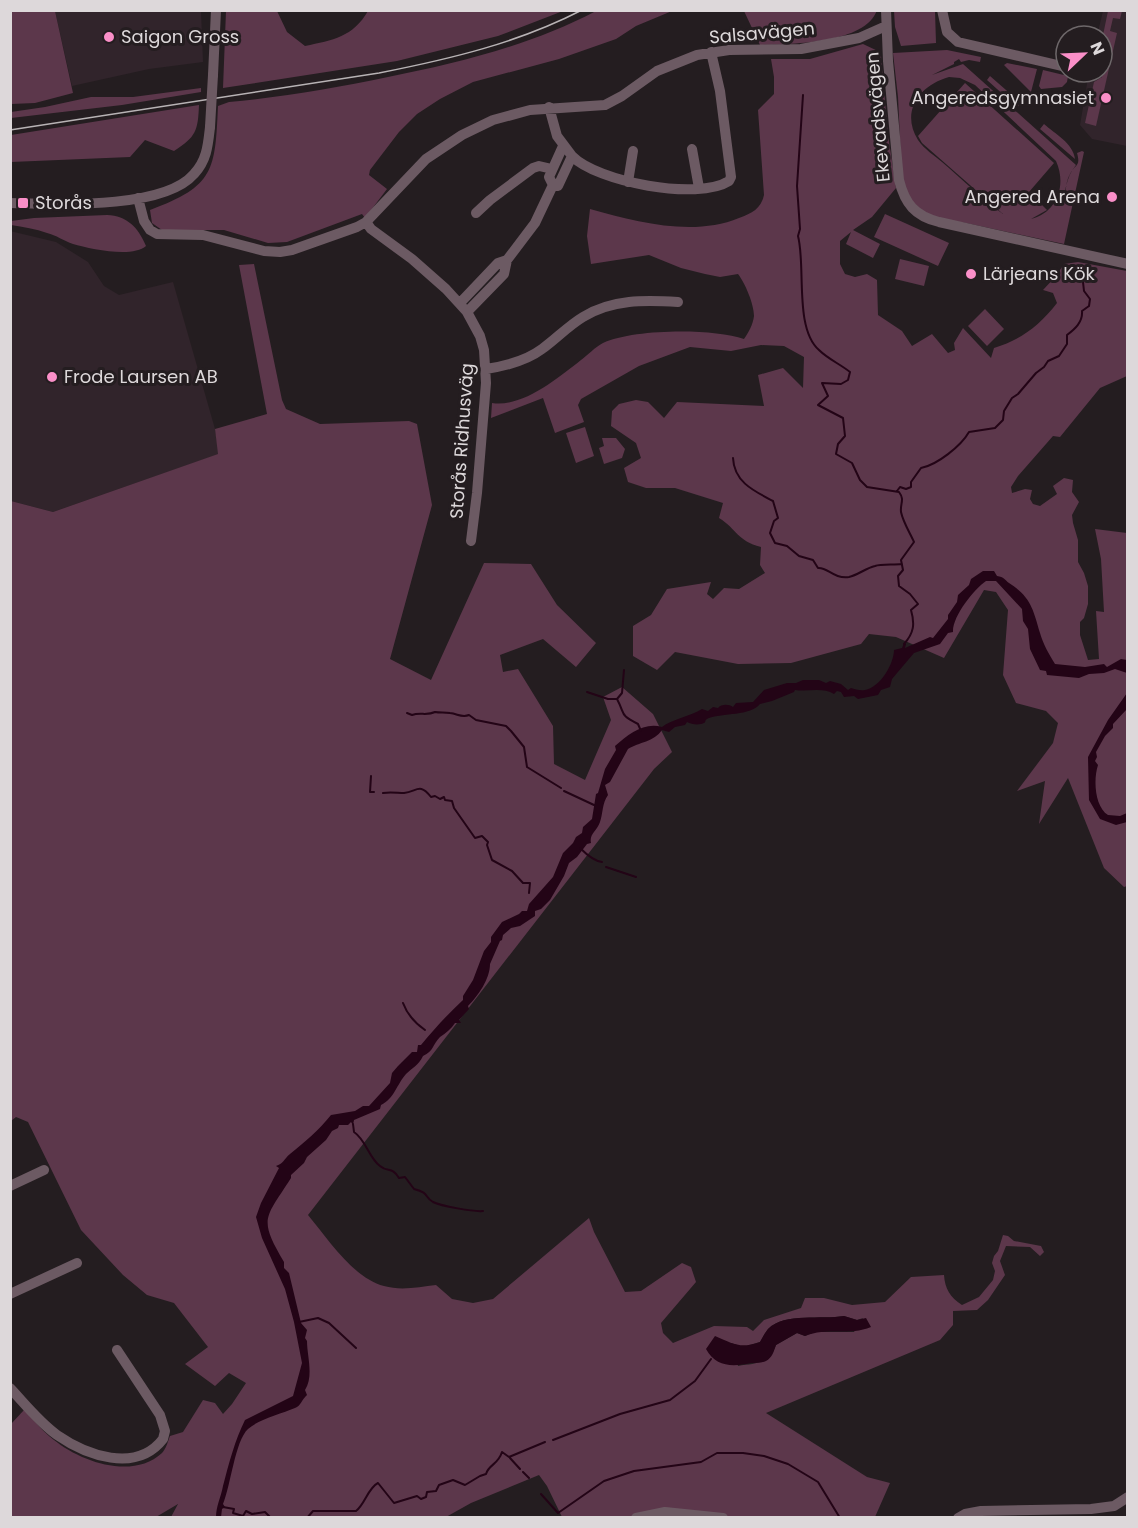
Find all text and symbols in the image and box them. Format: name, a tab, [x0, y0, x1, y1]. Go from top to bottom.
street label: Salsavägen	[708, 15, 816, 50]
place label: Saigon Gross	[121, 24, 239, 49]
north arrow	[1054, 24, 1114, 84]
marker: Saigon Gross	[102, 30, 116, 44]
text: N	[1084, 38, 1110, 58]
street label: Ekevadsvägen	[859, 51, 896, 183]
place label: Angeredsgymnasiet	[912, 85, 1094, 110]
marker: Angeredsgymnasiet	[1099, 91, 1113, 105]
place label: Angered Arena	[964, 184, 1100, 209]
place label: Storås	[35, 190, 92, 215]
marker: Angered Arena	[1105, 190, 1119, 204]
marker: Storås	[16, 196, 30, 210]
place label: Lärjeans Kök	[983, 261, 1095, 286]
marker: Lärjeans Kök	[964, 267, 978, 281]
street label: Storås Ridhusväg	[444, 362, 479, 520]
place label: Frode Laursen AB	[64, 364, 218, 389]
marker: Frode Laursen AB	[45, 370, 59, 384]

